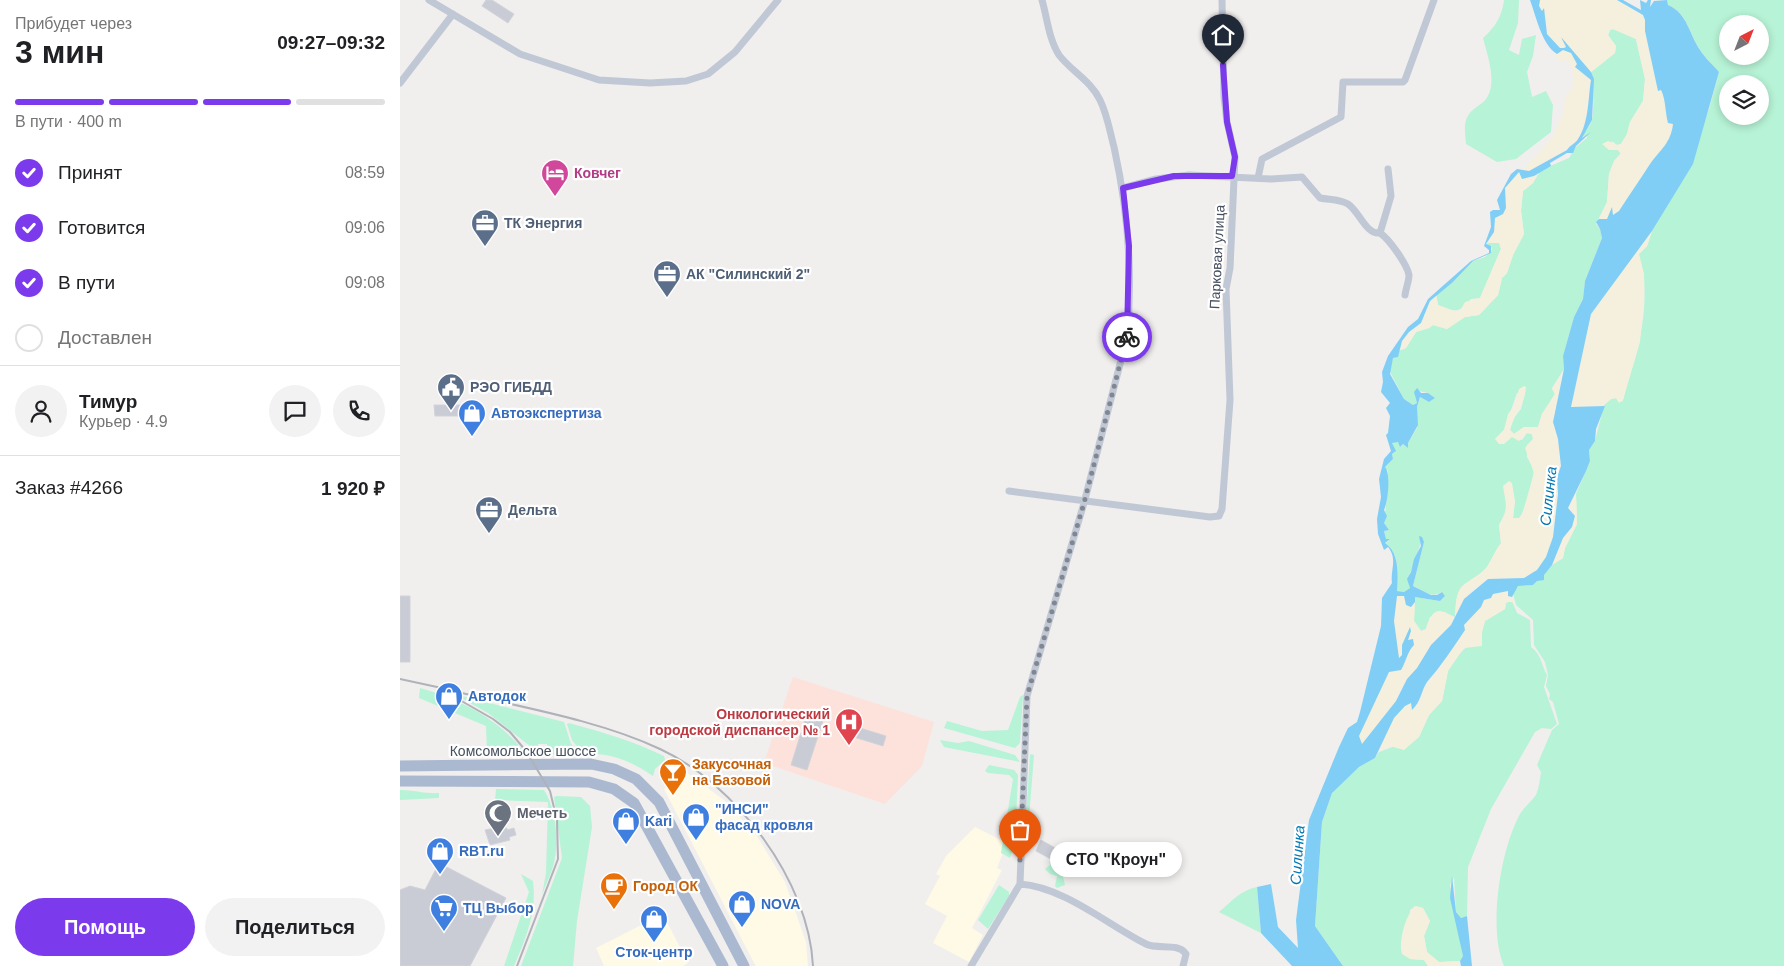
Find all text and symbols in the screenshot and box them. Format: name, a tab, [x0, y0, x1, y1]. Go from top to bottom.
pin	[1202, 14, 1244, 65]
text: Прибудет через	[15, 15, 132, 32]
north arrow	[1719, 15, 1769, 65]
map controls	[1719, 15, 1769, 125]
icon: home	[1209, 21, 1237, 49]
text: 09:27–09:32	[277, 32, 385, 53]
text: 3 мин	[15, 34, 104, 70]
button: layers	[1719, 75, 1769, 125]
text: В пути · 400 m	[15, 113, 122, 130]
hotel icon: Ковчег	[540, 158, 570, 197]
icon: check	[15, 159, 43, 187]
text: Принят	[58, 162, 122, 183]
text: 08:59	[345, 164, 385, 181]
place label: Ковчег	[574, 165, 621, 181]
street label: Парковая улица	[1206, 204, 1228, 310]
office icon: ТК Энергия	[470, 208, 500, 247]
icon: check	[15, 214, 43, 242]
place label: ТК Энергия	[504, 215, 582, 231]
text: Готовится	[58, 217, 145, 238]
text: 09:06	[345, 219, 385, 236]
office icon: АК "Силинский 2"	[652, 259, 682, 298]
place label: АК "Силинский 2"	[686, 266, 810, 282]
icon: check	[15, 269, 43, 297]
text: В пути	[58, 272, 115, 293]
text: 09:08	[345, 274, 385, 291]
courier	[1102, 312, 1152, 362]
icon: bike	[1113, 323, 1141, 351]
text: Доставлен	[58, 327, 152, 348]
public building icon: РЭО ГИБДД	[436, 372, 466, 411]
place label: РЭО ГИБДД	[470, 379, 552, 395]
button: person	[15, 385, 67, 437]
button: chat	[269, 385, 321, 437]
button: phone	[333, 385, 385, 437]
text: Тимур	[79, 391, 137, 412]
shop icon: Автоэкспертиза	[457, 398, 487, 437]
place label: Автоэкспертиза	[491, 405, 602, 421]
text: Курьер · 4.9	[79, 413, 168, 430]
water label: Силинка	[1536, 465, 1560, 527]
text: Заказ #4266	[15, 477, 123, 498]
text: 1 920 ₽	[321, 478, 385, 499]
office icon: Дельта	[474, 495, 504, 534]
place label: Дельта	[508, 502, 557, 518]
shop icon: Автодок	[434, 681, 464, 720]
place label: Автодок	[468, 688, 527, 704]
place label: Онкологический городской диспансер № 1	[649, 706, 830, 738]
hospital icon: Онкологический городской диспансер № 1	[834, 707, 864, 746]
street label: Комсомольское шоссе	[450, 743, 597, 759]
place label: Закусочная на Базовой	[692, 756, 772, 788]
bar icon: Закусочная на Базовой	[658, 757, 688, 796]
mosque icon: Мечеть	[483, 798, 513, 837]
place label: "ИНСИ" фасад кровля	[715, 801, 813, 833]
shop icon: "ИНСИ" фасад кровля	[681, 802, 711, 841]
place label: Мечеть	[517, 805, 568, 821]
shop icon: Kari	[611, 806, 641, 845]
pin	[999, 809, 1041, 860]
place label: Kari	[645, 813, 672, 829]
icon: bag	[1006, 816, 1034, 844]
water label: Силинка	[1286, 825, 1308, 885]
shop icon: RBT.ru	[425, 836, 455, 875]
callout: СТО "Кроун"	[1050, 842, 1182, 878]
place label: RBT.ru	[459, 843, 504, 859]
text: СТО "Кроун"	[1066, 851, 1166, 868]
cafe icon: Город ОК	[599, 871, 629, 910]
place label: Город ОК	[633, 878, 698, 894]
shop icon: NOVA	[727, 889, 757, 928]
supermarket icon: ТЦ Выбор	[429, 893, 459, 932]
place label: NOVA	[761, 896, 800, 912]
button: Помощь	[15, 898, 195, 956]
button: Поделиться	[205, 898, 385, 956]
place label: ТЦ Выбор	[463, 900, 534, 916]
shop icon: Cток-центр	[639, 904, 669, 943]
place label: Cток-центр	[615, 944, 693, 960]

